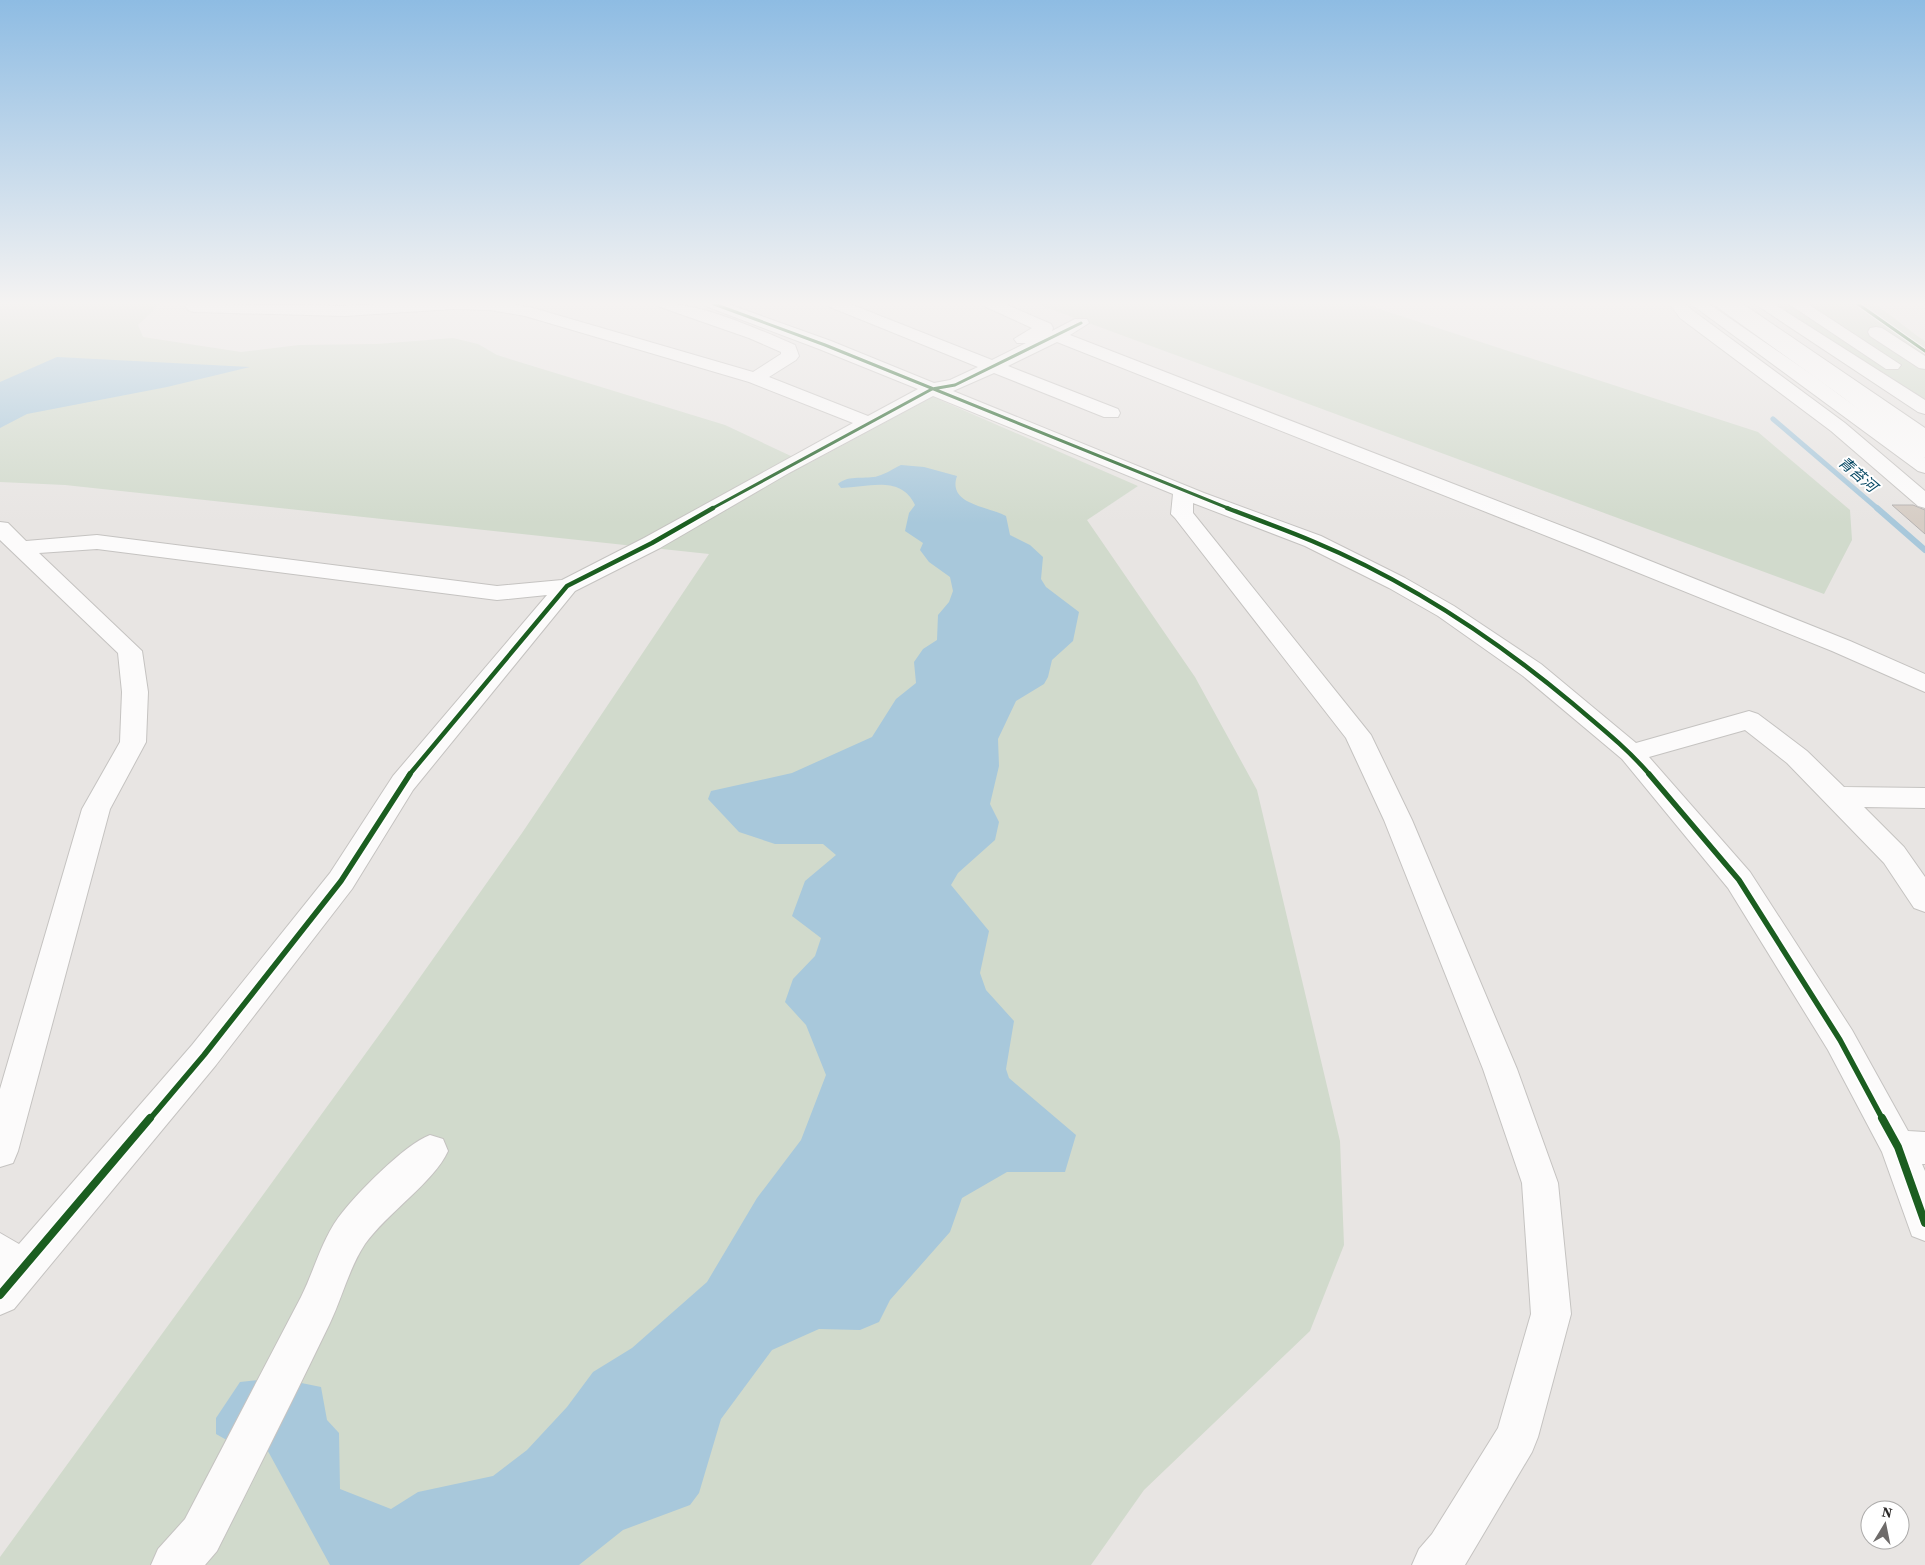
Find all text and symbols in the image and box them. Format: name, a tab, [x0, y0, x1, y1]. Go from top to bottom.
water label: 青苔河	[1834, 451, 1884, 499]
north arrow	[1860, 1500, 1910, 1550]
text: N	[1880, 1501, 1894, 1523]

